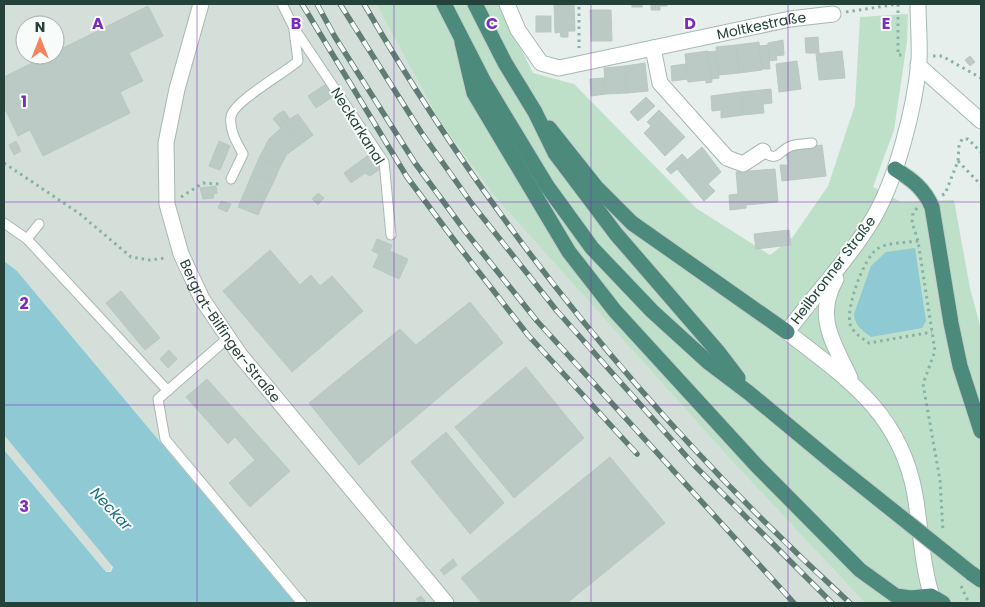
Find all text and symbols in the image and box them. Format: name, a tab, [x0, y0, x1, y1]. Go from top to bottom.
street label: Moltkestraße	[715, 7, 808, 44]
text: A	[92, 12, 104, 35]
text: B	[291, 12, 301, 35]
text: C	[486, 12, 498, 35]
text: D	[684, 12, 696, 35]
text: E	[882, 12, 890, 35]
north arrow	[15, 15, 65, 65]
text: N	[35, 17, 45, 37]
street label: Neckarkanal	[326, 84, 390, 168]
text: 1	[21, 90, 27, 113]
street label: Heilbronner Straße	[786, 212, 880, 328]
street label: Bergrat-Bilfinger-Straße	[175, 256, 286, 407]
text: 2	[19, 292, 29, 315]
water label: Neckar	[86, 482, 137, 535]
text: 3	[19, 495, 29, 518]

